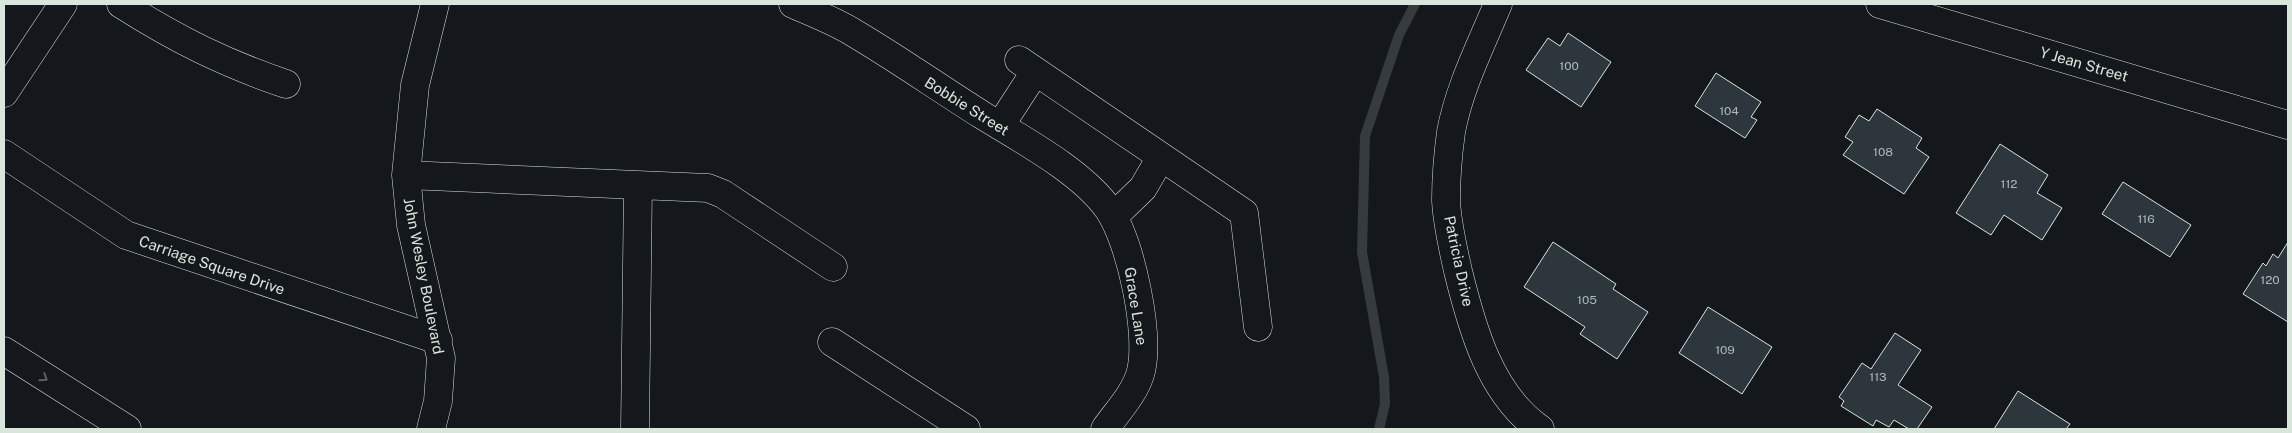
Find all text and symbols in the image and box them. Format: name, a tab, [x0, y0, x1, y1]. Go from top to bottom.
street label: Y Jean Street	[2038, 43, 2130, 85]
house number: 100	[1559, 59, 1579, 73]
street label: Bobbie Street	[922, 73, 1012, 139]
house number: 104	[1719, 104, 1739, 118]
house number: 108	[1873, 145, 1893, 159]
house number: 112	[2001, 177, 2017, 191]
street label: John Wesley Boulevard	[400, 196, 448, 356]
house number: 116	[2137, 212, 2155, 226]
street label: Patricia Drive	[1441, 214, 1477, 308]
street label: Carriage Square Drive	[137, 232, 287, 298]
street label: Grace Lane	[1121, 266, 1151, 346]
house number: 120	[2260, 273, 2280, 287]
house number: 105	[1577, 293, 1597, 307]
house number: 109	[1715, 343, 1735, 357]
house number: 113	[1869, 370, 1887, 384]
one-way arrow	[39, 372, 48, 381]

